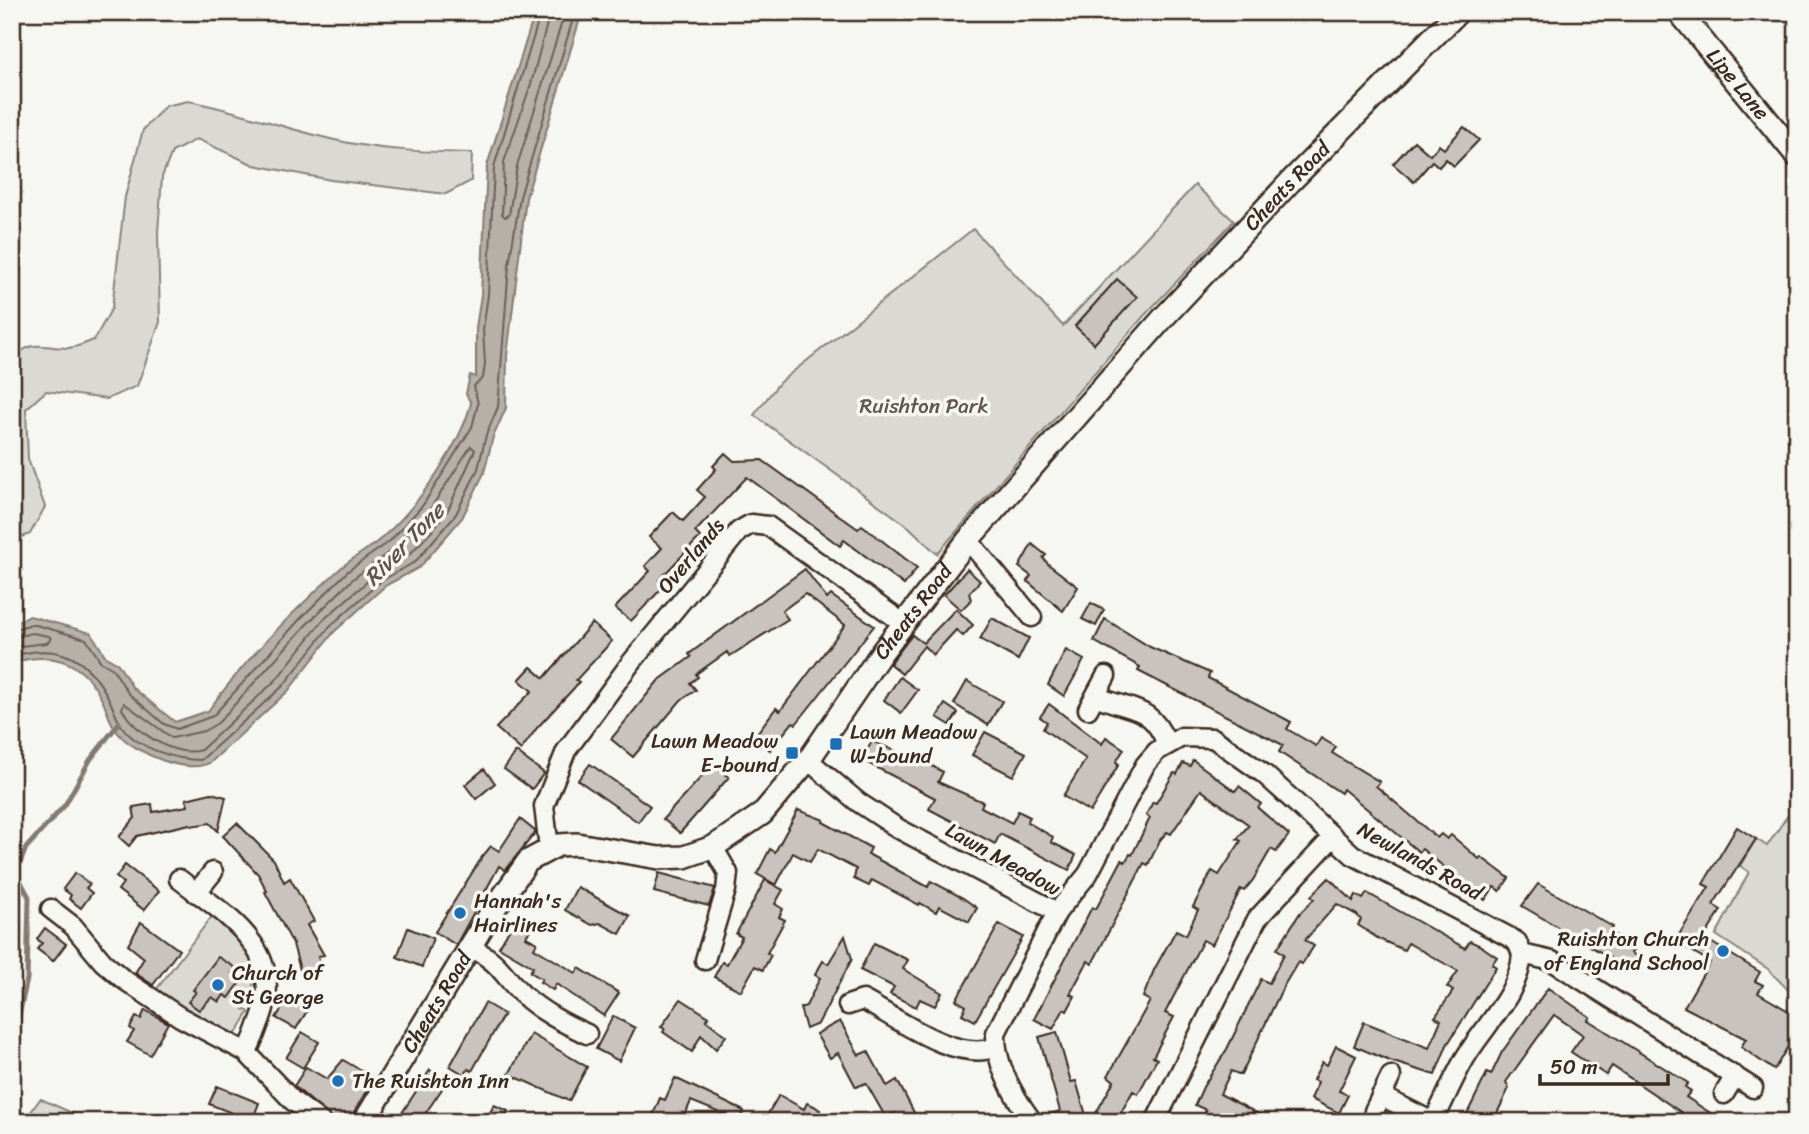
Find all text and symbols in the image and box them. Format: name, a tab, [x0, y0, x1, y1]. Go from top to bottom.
street label: Lipe Lane	[1696, 39, 1780, 129]
street label: Cheats Road	[1234, 130, 1341, 240]
park label: Ruishton Park	[859, 387, 989, 425]
water label: River Tone	[353, 491, 457, 596]
street label: Overlands	[647, 509, 735, 603]
street label: Cheats Road	[863, 554, 964, 668]
place label: Lawn Meadow W-bound	[850, 713, 978, 775]
place label: Lawn Meadow E-bound	[651, 722, 780, 784]
marker: Lawn Meadow W-bound	[828, 736, 844, 752]
marker: Lawn Meadow E-bound	[784, 745, 800, 761]
street label: Newlands Road	[1350, 811, 1492, 912]
street label: Lawn Meadow	[938, 812, 1068, 907]
place label: Hannah's Hairlines	[474, 882, 561, 944]
marker: Hannah's Hairlines	[452, 905, 468, 921]
place label: Ruishton Church of England School	[1544, 920, 1710, 982]
street label: Cheats Road	[391, 942, 483, 1061]
marker: Ruishton Church of England School	[1715, 943, 1731, 959]
place label: Church of St George	[232, 954, 326, 1016]
marker: Church of St George	[210, 977, 226, 993]
scale bar	[1540, 1043, 1667, 1087]
text: 50 m	[1550, 1048, 1598, 1086]
place label: The Ruishton Inn	[352, 1062, 509, 1100]
marker: The Ruishton Inn	[330, 1073, 346, 1089]

